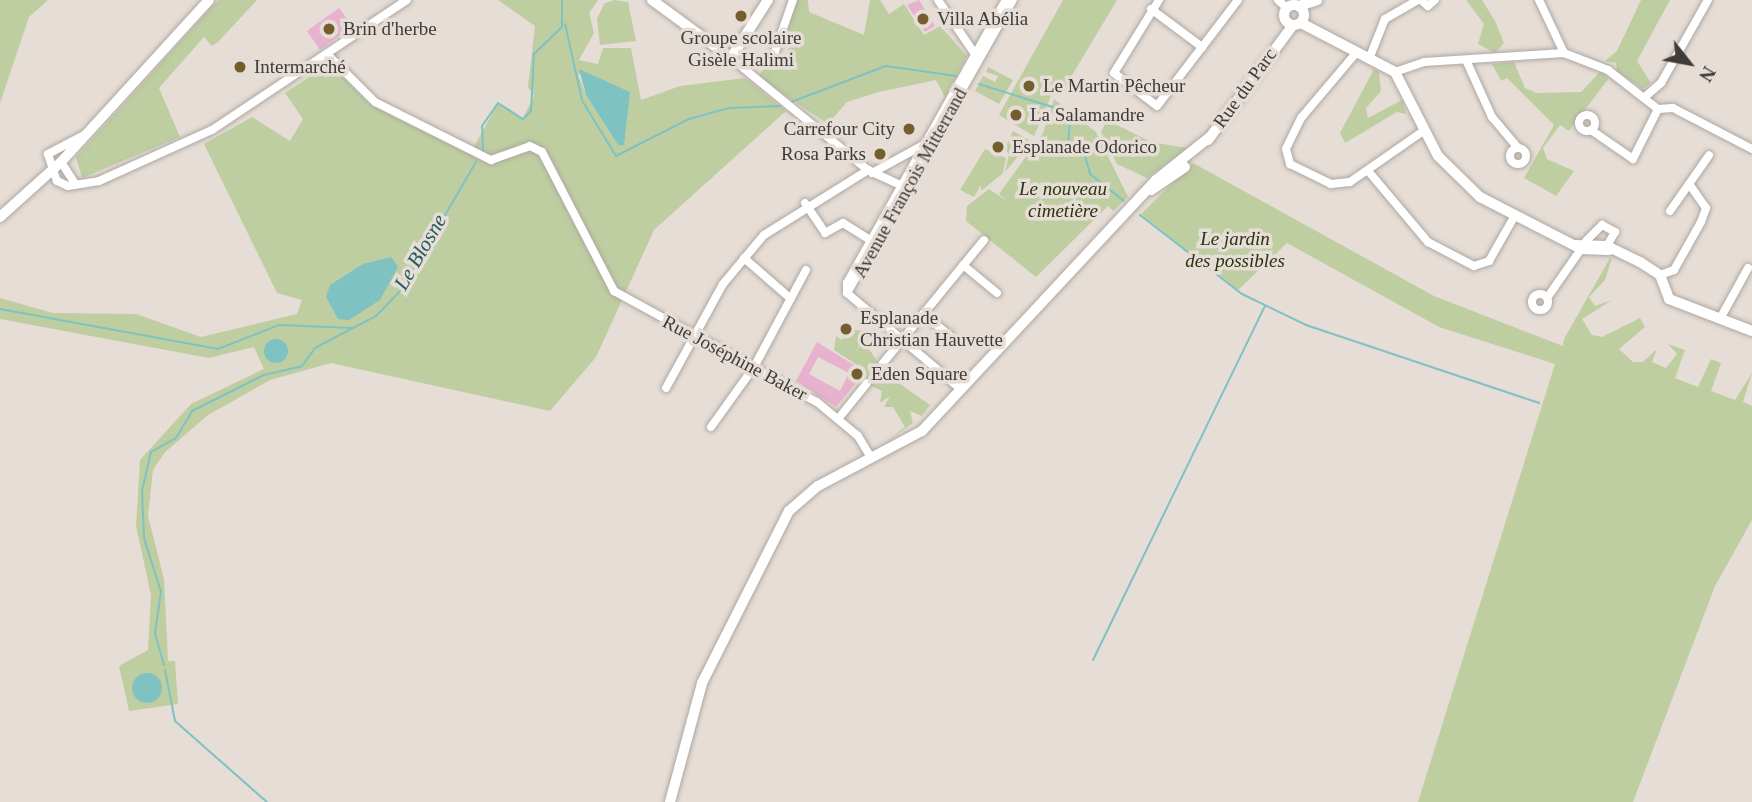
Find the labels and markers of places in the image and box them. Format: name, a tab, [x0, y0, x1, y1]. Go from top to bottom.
marker: Groupe scolaire Gisèle Halimi	[733, 8, 749, 24]
place label: Villa Abélia	[937, 8, 1029, 30]
marker: Villa Abélia	[915, 11, 931, 27]
place label: Brin d'herbe	[343, 18, 437, 40]
marker: Brin d'herbe	[321, 21, 337, 37]
place label: Groupe scolaire Gisèle Halimi	[681, 27, 801, 71]
place label: Intermarché	[254, 56, 346, 78]
marker: Intermarché	[232, 59, 248, 75]
place label: Le Martin Pêcheur	[1043, 75, 1185, 97]
marker: Le Martin Pêcheur	[1021, 78, 1037, 94]
place label: La Salamandre	[1030, 104, 1144, 126]
marker: La Salamandre	[1008, 107, 1024, 123]
place label: Carrefour City	[784, 118, 895, 140]
marker: Carrefour City	[901, 121, 917, 137]
place label: Esplanade Odorico	[1012, 136, 1157, 158]
marker: Esplanade Odorico	[990, 139, 1006, 155]
place label: Rosa Parks	[781, 143, 866, 165]
marker: Rosa Parks	[872, 146, 888, 162]
place label: Esplanade Christian Hauvette	[860, 307, 1003, 351]
marker: Esplanade Christian Hauvette	[838, 321, 854, 337]
place label: Eden Square	[871, 363, 968, 385]
marker: Eden Square	[849, 366, 865, 382]

